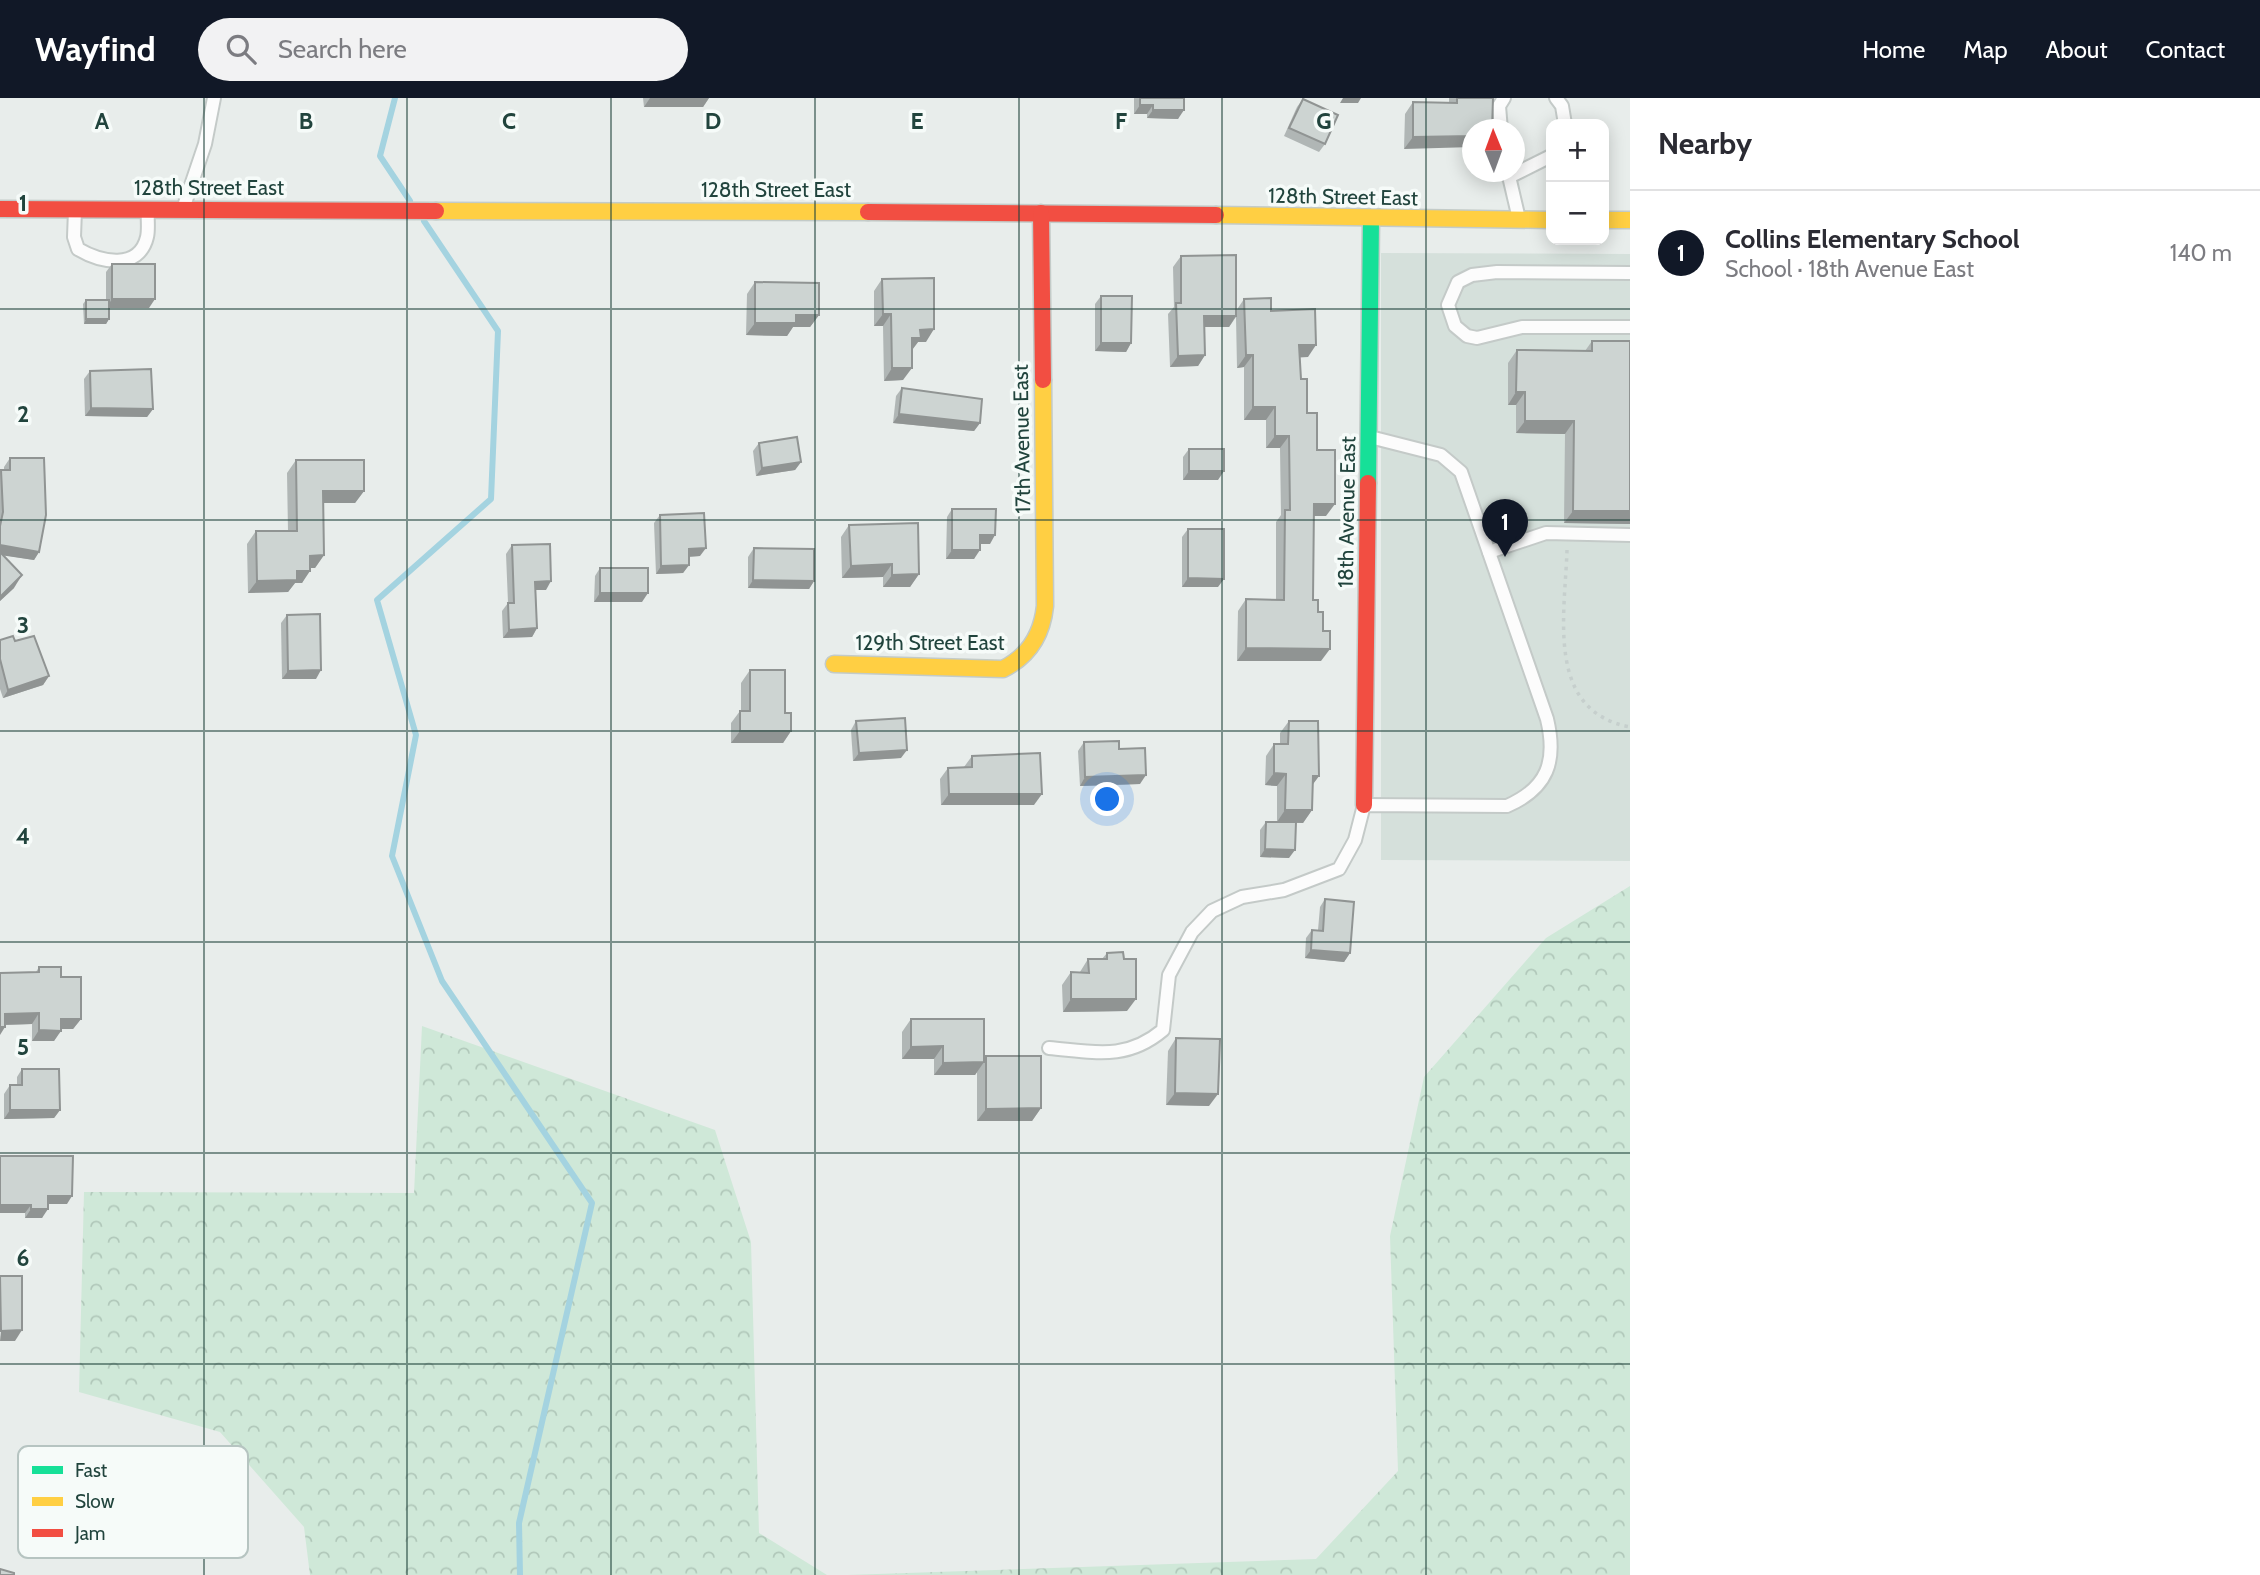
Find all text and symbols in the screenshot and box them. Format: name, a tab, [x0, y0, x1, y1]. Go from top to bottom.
search box	[198, 18, 688, 81]
text: Wayfind	[35, 29, 156, 69]
icon: search	[222, 30, 260, 68]
text: Search here	[278, 33, 407, 65]
text: Home	[1862, 35, 1925, 64]
text: Map	[1963, 35, 2008, 64]
text: About	[2046, 35, 2108, 64]
text: Contact	[2146, 35, 2225, 64]
text: A	[95, 107, 110, 135]
text: B	[299, 107, 313, 135]
text: C	[502, 107, 516, 135]
text: D	[705, 107, 721, 135]
text: E	[910, 107, 924, 135]
text: F	[1115, 107, 1127, 135]
text: G	[1316, 107, 1332, 135]
north arrow	[1462, 119, 1525, 182]
map controls	[1546, 119, 1609, 245]
button: +	[1546, 119, 1609, 182]
text: Nearby	[1658, 125, 1752, 162]
street label: 128th Street East	[134, 175, 284, 200]
street label: 128th Street East	[701, 177, 851, 202]
button: −	[1546, 182, 1609, 245]
street label: 128th Street East	[1268, 183, 1418, 210]
text: 1	[19, 189, 27, 217]
text: Collins Elementary School	[1725, 223, 2020, 255]
text: 1	[1677, 239, 1685, 267]
text: 140 m	[2170, 239, 2232, 267]
text: School · 18th Avenue East	[1725, 255, 1974, 283]
street label: 17th Avenue East	[1008, 364, 1035, 514]
text: 2	[17, 400, 29, 428]
street label: 18th Avenue East	[1333, 436, 1360, 588]
pin: 1	[1482, 499, 1528, 557]
text: 3	[17, 611, 29, 639]
street label: 129th Street East	[855, 630, 1005, 655]
your location	[1090, 782, 1124, 816]
text: 4	[16, 822, 30, 850]
text: 5	[17, 1033, 29, 1061]
text: 6	[17, 1244, 29, 1272]
legend	[18, 1446, 248, 1558]
text: Fast	[75, 1459, 108, 1482]
text: Slow	[75, 1490, 115, 1513]
text: Jam	[74, 1522, 105, 1545]

